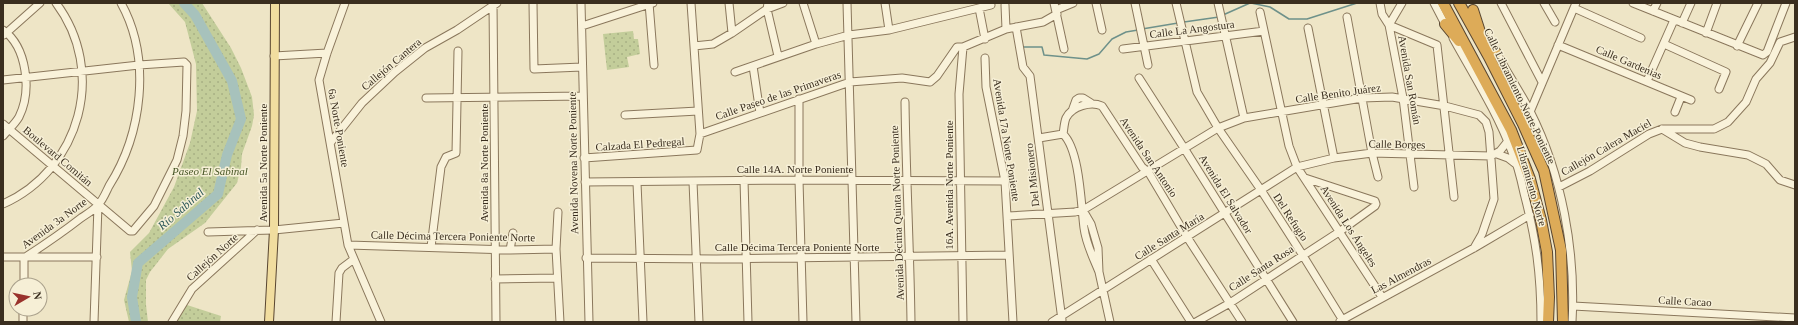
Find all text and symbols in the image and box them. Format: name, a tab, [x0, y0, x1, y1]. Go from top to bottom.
street label: Calle La Angostura	[1149, 18, 1235, 40]
street label: Calle Libramiento Norte Poniente	[1482, 26, 1558, 166]
street label: Callejón Cantera	[359, 35, 423, 92]
street label: Avenida San Román	[1396, 35, 1424, 126]
street label: Calle Gardenias	[1594, 43, 1664, 81]
street label: Calle Paseo de las Primaveras	[714, 68, 842, 122]
street label: Avenida 17a Norte Poniente	[991, 78, 1023, 202]
street label: Calle Benito Juárez	[1295, 81, 1382, 105]
street label: 6a Norte Poniente	[326, 88, 352, 168]
street label: Avenida Novena Norte Poniente	[566, 92, 580, 234]
street label: Avenida 5a Norte Poniente	[257, 104, 269, 222]
street label: Avenida 8a Norte Poniente	[478, 104, 490, 222]
street label: Avenida San Antonio	[1118, 115, 1181, 200]
street label: Callejón Calera Maciel	[1559, 116, 1653, 178]
street label: 16A. Avenida Norte Poniente	[943, 120, 955, 250]
street label: Boulevard Comitán	[21, 124, 95, 189]
street label: Avenida Décima Quinta Norte Poniente	[888, 125, 906, 301]
street label: Calzada El Pedregal	[595, 135, 685, 153]
street label: Calle Borges	[1368, 138, 1426, 150]
street label: Del Misionero	[1023, 142, 1041, 207]
street label: Libramiento Norte	[1515, 145, 1549, 227]
street label: Avenida El Salvador	[1197, 152, 1255, 236]
street label: Calle 14A. Norte Poniente	[737, 163, 853, 175]
park label: Paseo El Sabinal	[171, 165, 248, 177]
street label: Avenida Los Ángeles	[1318, 183, 1380, 269]
water label: Río Sabinal	[154, 185, 207, 233]
street label: Del Refugio	[1271, 191, 1311, 243]
street label: Avenida 3a Norte	[19, 195, 89, 251]
street label: Calle Santa María	[1132, 210, 1206, 262]
street label: Calle Décima Tercera Poniente Norte	[371, 229, 535, 243]
street label: Callejón Norte	[184, 231, 240, 283]
street label: Calle Décima Tercera Poniente Norte	[715, 241, 879, 253]
street label: Calle Santa Rosa	[1226, 242, 1296, 293]
street label: Las Almendras	[1369, 254, 1433, 296]
north arrow	[8, 277, 48, 317]
text: N	[31, 291, 44, 300]
street label: Calle Cacao	[1658, 294, 1712, 308]

